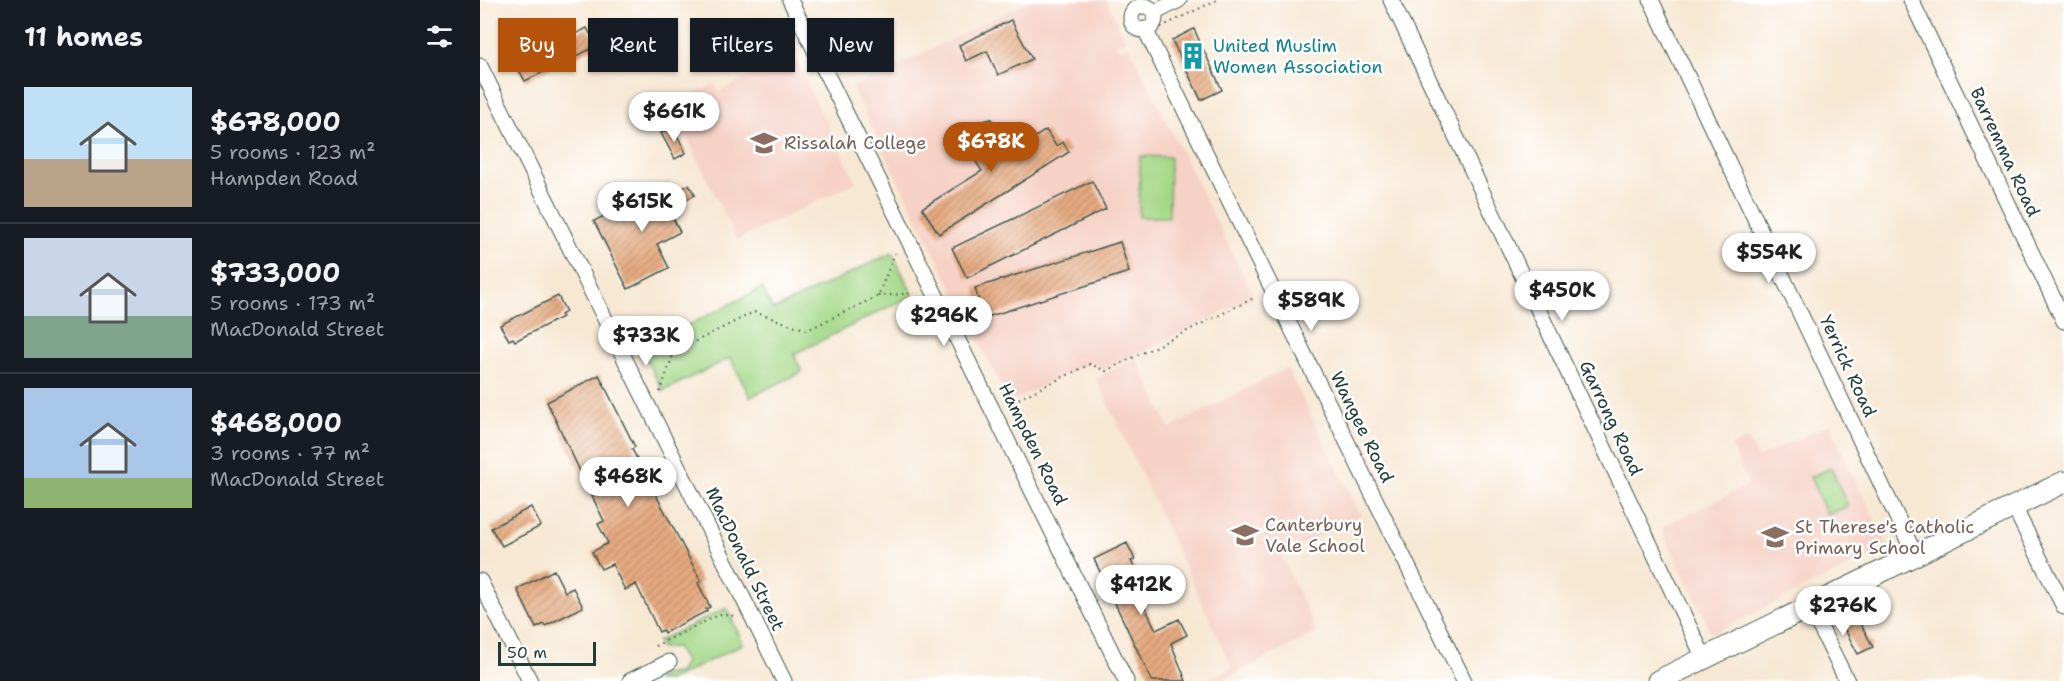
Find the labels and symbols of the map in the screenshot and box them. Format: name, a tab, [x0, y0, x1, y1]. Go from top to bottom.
place label: United Muslim Women Association	[1213, 34, 1383, 79]
building icon: United Muslim Women Association	[1178, 41, 1208, 71]
street label: Barremma Road	[1964, 83, 2046, 221]
pin: $661K	[632, 92, 716, 143]
pin: $678K	[949, 122, 1033, 173]
school or university icon: Rissalah College	[749, 128, 779, 158]
place label: Rissalah College	[784, 131, 927, 155]
pin: $615K	[600, 182, 684, 233]
pin: $554K	[1727, 233, 1811, 284]
pin: $450K	[1520, 271, 1604, 322]
pin: $589K	[1269, 281, 1353, 332]
pin: $296K	[902, 296, 986, 347]
street label: Yerrick Road	[1814, 311, 1882, 421]
pin: $733K	[604, 316, 688, 367]
street label: Garrong Road	[1574, 357, 1648, 479]
street label: Wangee Road	[1325, 367, 1399, 487]
street label: Hampden Road	[993, 379, 1073, 509]
pin: $468K	[586, 457, 670, 508]
street label: MacDonald Street	[700, 483, 790, 635]
place label: Canterbury Vale School	[1265, 513, 1366, 558]
place label: St Therese's Catholic Primary School	[1795, 515, 1974, 560]
school or university icon: Canterbury Vale School	[1230, 520, 1260, 550]
school or university icon: St Therese's Catholic Primary School	[1760, 522, 1790, 552]
pin: $412K	[1099, 565, 1183, 616]
pin: $276K	[1801, 586, 1885, 637]
scale bar	[498, 639, 596, 666]

